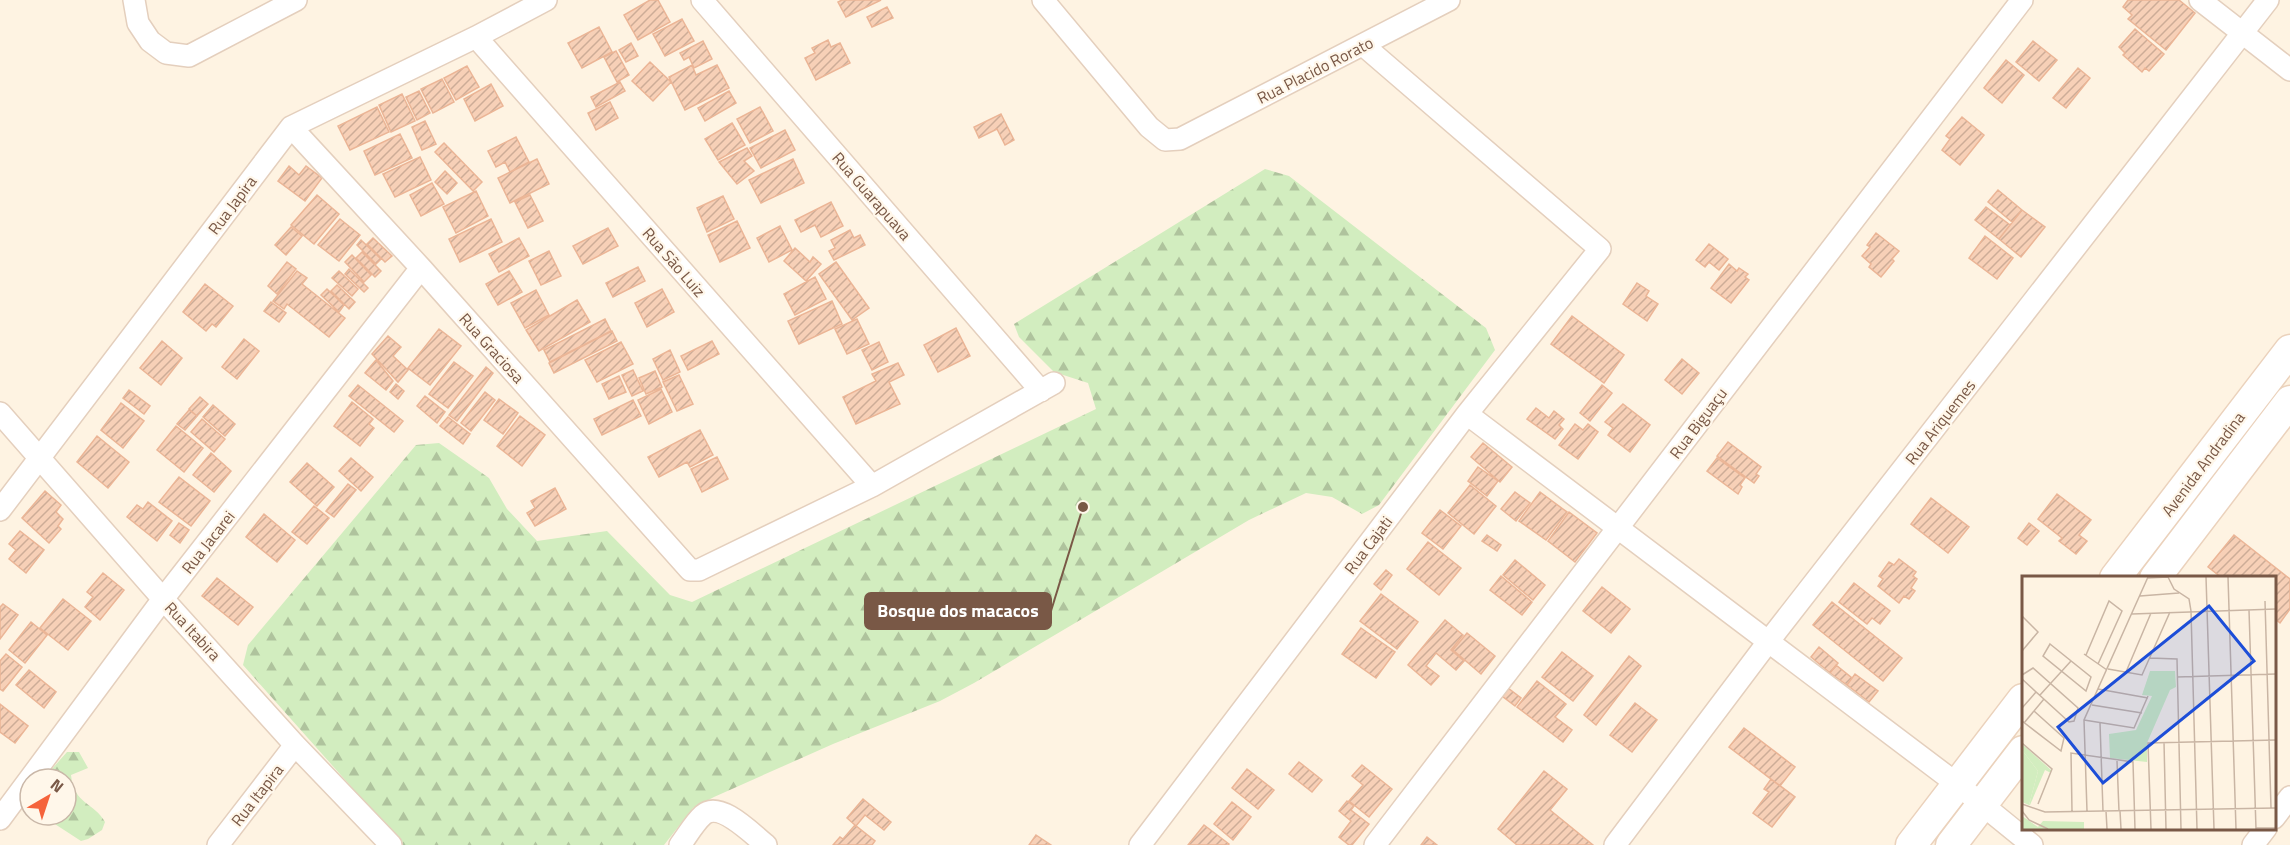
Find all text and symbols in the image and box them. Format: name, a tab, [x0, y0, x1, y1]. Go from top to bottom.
street label: Rua Placido Rorato	[1253, 30, 1377, 110]
street label: Rua Guarapuava	[827, 147, 917, 245]
street label: Rua Japira	[202, 171, 262, 239]
street label: Rua São Luiz	[637, 222, 711, 302]
street label: Rua Graciosa	[454, 307, 530, 389]
street label: Rua Ariquemes	[1899, 374, 1981, 470]
street label: Rua Biguaçu	[1663, 382, 1733, 464]
street label: Avenida Andradina	[2156, 407, 2250, 521]
street label: Rua Jacarei	[176, 505, 240, 579]
street label: Rua Cajati	[1338, 511, 1398, 579]
inset map	[2022, 576, 2275, 830]
callout: Bosque dos macacos	[865, 593, 1051, 629]
street label: Rua Itabira	[159, 596, 227, 666]
text: Bosque dos macacos	[877, 597, 1039, 624]
street label: Rua Itapira	[225, 759, 289, 831]
north arrow	[18, 767, 78, 827]
text: N	[46, 773, 69, 798]

